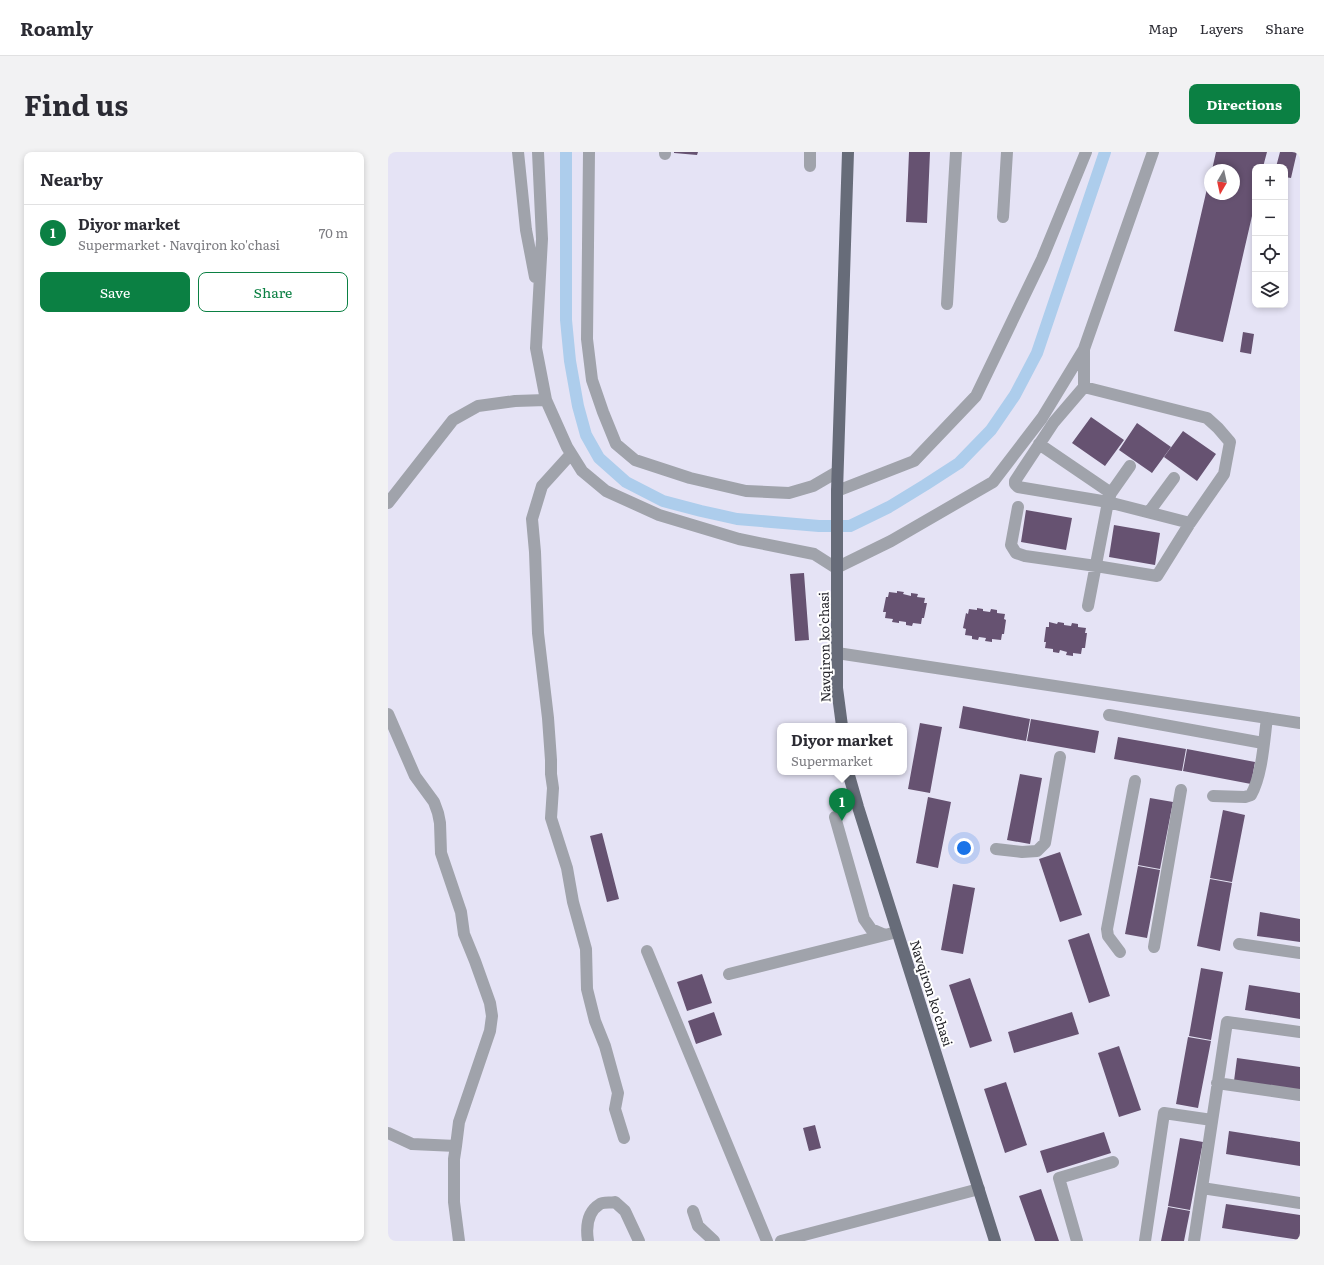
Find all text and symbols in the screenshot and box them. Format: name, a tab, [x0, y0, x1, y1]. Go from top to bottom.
text: Roamly	[20, 14, 93, 42]
text: Map	[1148, 18, 1178, 38]
text: Layers	[1200, 18, 1243, 38]
text: Share	[1265, 18, 1304, 38]
text: Find us	[24, 83, 128, 125]
button: Directions	[1189, 84, 1300, 124]
north arrow	[1204, 164, 1240, 200]
map controls	[1252, 164, 1288, 308]
button: +	[1252, 164, 1288, 200]
text: Nearby	[40, 166, 103, 191]
button: −	[1252, 200, 1288, 236]
text: Diyor market	[78, 212, 180, 235]
text: 1	[50, 223, 56, 242]
text: 70 m	[319, 223, 348, 242]
text: Supermarket · Navqiron ko'chasi	[78, 235, 280, 254]
button: locate	[1252, 236, 1288, 272]
button: Save	[40, 272, 190, 312]
button: Share	[198, 272, 348, 312]
button: layers	[1252, 272, 1288, 308]
street label: Navqiron ko'chasi	[814, 591, 834, 702]
popup	[777, 723, 907, 775]
text: Diyor market	[791, 728, 893, 751]
text: Supermarket	[791, 751, 873, 770]
pin: 1	[829, 788, 855, 821]
your location	[954, 838, 974, 858]
street label: Navqiron ko'chasi	[906, 937, 958, 1049]

